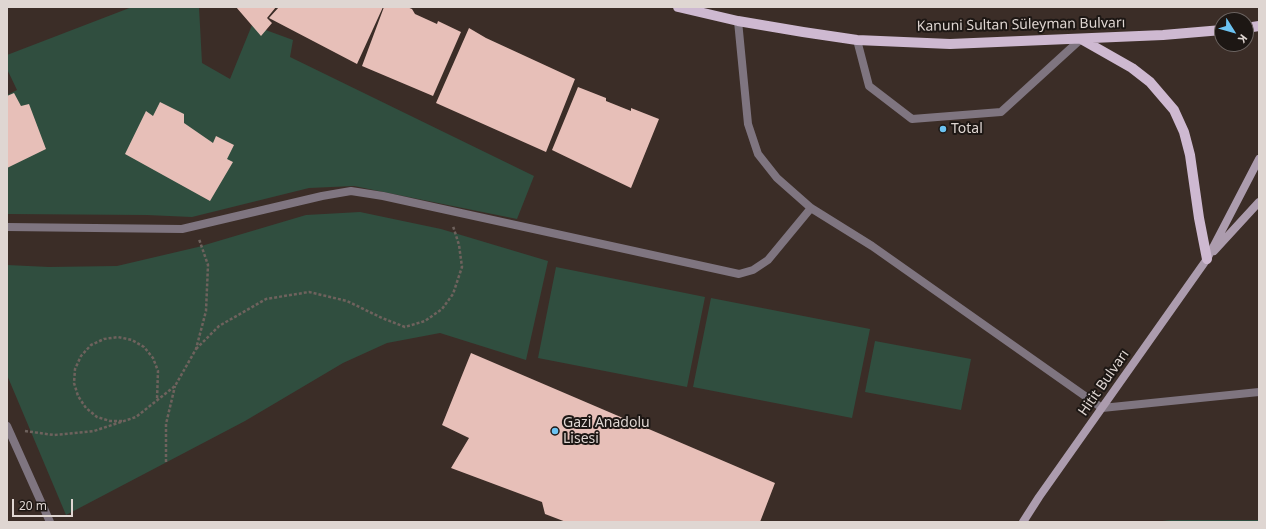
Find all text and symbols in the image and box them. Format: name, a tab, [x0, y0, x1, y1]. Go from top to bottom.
north arrow	[1214, 12, 1254, 52]
street label: Kanuni Sultan Süleyman Bulvarı	[917, 15, 1125, 35]
text: K	[1235, 31, 1251, 46]
place label: Total	[951, 121, 983, 137]
marker: Total	[938, 124, 948, 134]
street label: Hitit Bulvarı	[1075, 347, 1133, 419]
place label: Gazi Anadolu Lisesi	[563, 415, 650, 448]
marker: Gazi Anadolu Lisesi	[550, 426, 560, 436]
scale bar	[14, 491, 75, 517]
text: 20 m	[19, 497, 47, 514]

